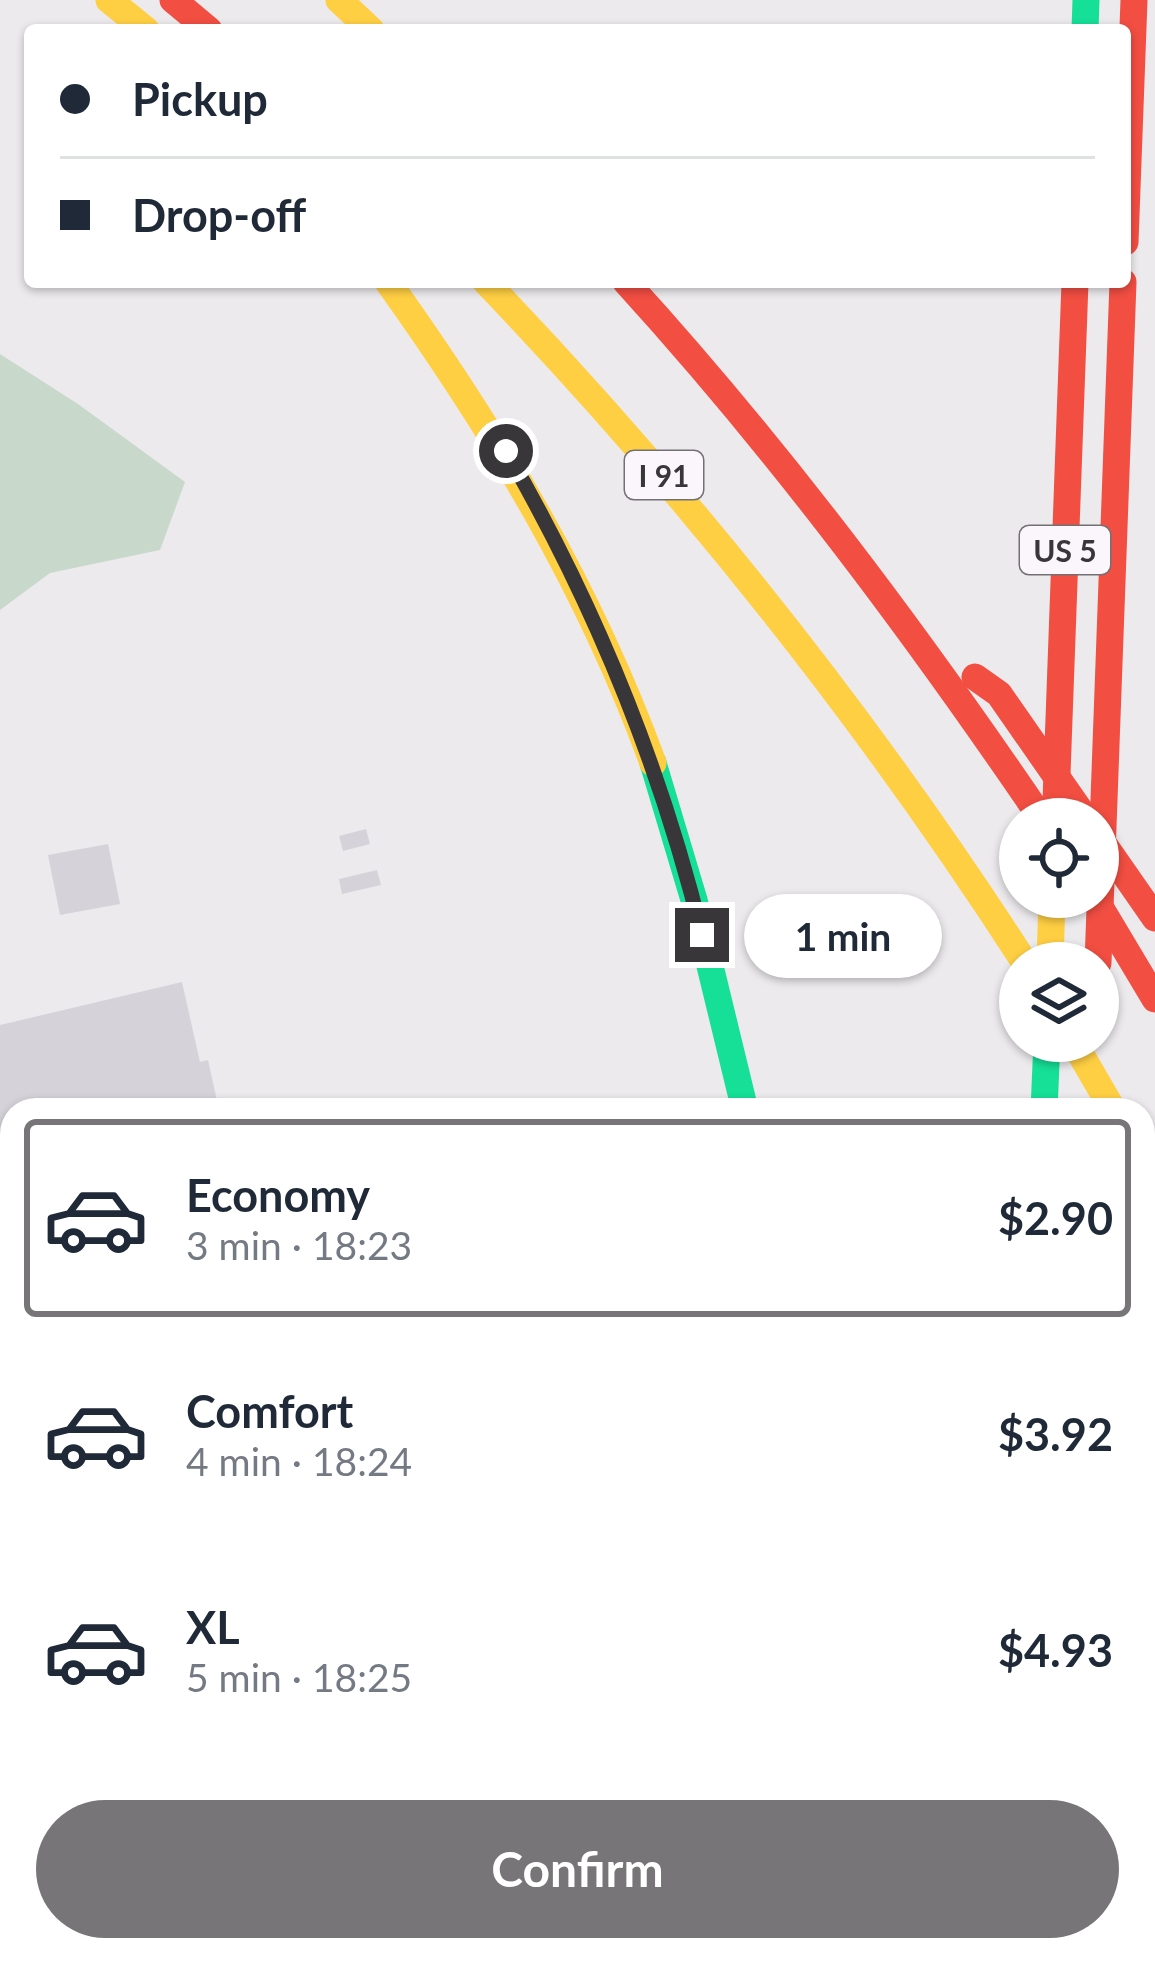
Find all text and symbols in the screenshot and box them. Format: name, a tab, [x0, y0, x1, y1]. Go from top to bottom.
text: Pickup	[132, 72, 268, 126]
text: Drop-off	[132, 188, 306, 242]
route start	[479, 424, 533, 478]
road number: I 91	[625, 451, 703, 499]
road number: US 5	[1020, 526, 1110, 574]
map controls	[999, 798, 1119, 1062]
button: locate	[999, 798, 1119, 918]
callout: 1 min	[744, 893, 942, 977]
route end	[675, 908, 729, 962]
text: 1 min	[795, 913, 891, 959]
button: layers	[999, 942, 1119, 1062]
icon: car	[42, 1164, 150, 1272]
text: Economy	[186, 1168, 370, 1222]
text: $2.90	[998, 1191, 1113, 1245]
text: 3 min · 18:23	[186, 1222, 412, 1268]
icon: car	[42, 1380, 150, 1488]
text: Comfort	[186, 1384, 353, 1438]
text: $3.92	[998, 1407, 1113, 1461]
text: 4 min · 18:24	[186, 1438, 412, 1484]
icon: car	[42, 1596, 150, 1704]
text: XL	[186, 1600, 240, 1654]
text: $4.93	[998, 1623, 1113, 1677]
text: 5 min · 18:25	[186, 1654, 412, 1700]
button: Confirm	[36, 1800, 1119, 1938]

